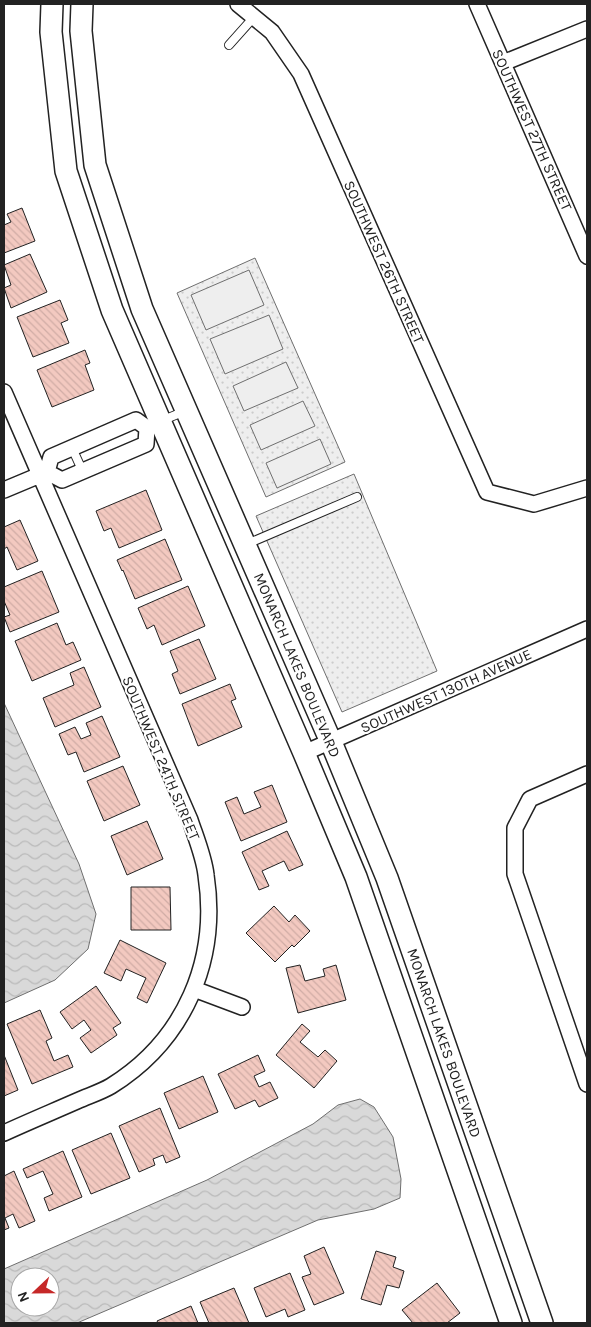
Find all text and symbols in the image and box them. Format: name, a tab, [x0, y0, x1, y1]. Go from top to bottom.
street label: SOUTHWEST 27TH STREET	[488, 46, 576, 214]
street label: SOUTHWEST 26TH STREET	[340, 178, 428, 347]
street label: MONARCH LAKES BOULEVARD	[250, 570, 344, 760]
street label: SOUTHWEST 130TH AVENUE	[358, 645, 534, 737]
street label: SOUTHWEST 24TH STREET	[118, 673, 204, 843]
street label: MONARCH LAKES BOULEVARD	[403, 946, 485, 1140]
north arrow	[10, 1267, 60, 1317]
text: N	[14, 1289, 33, 1305]

